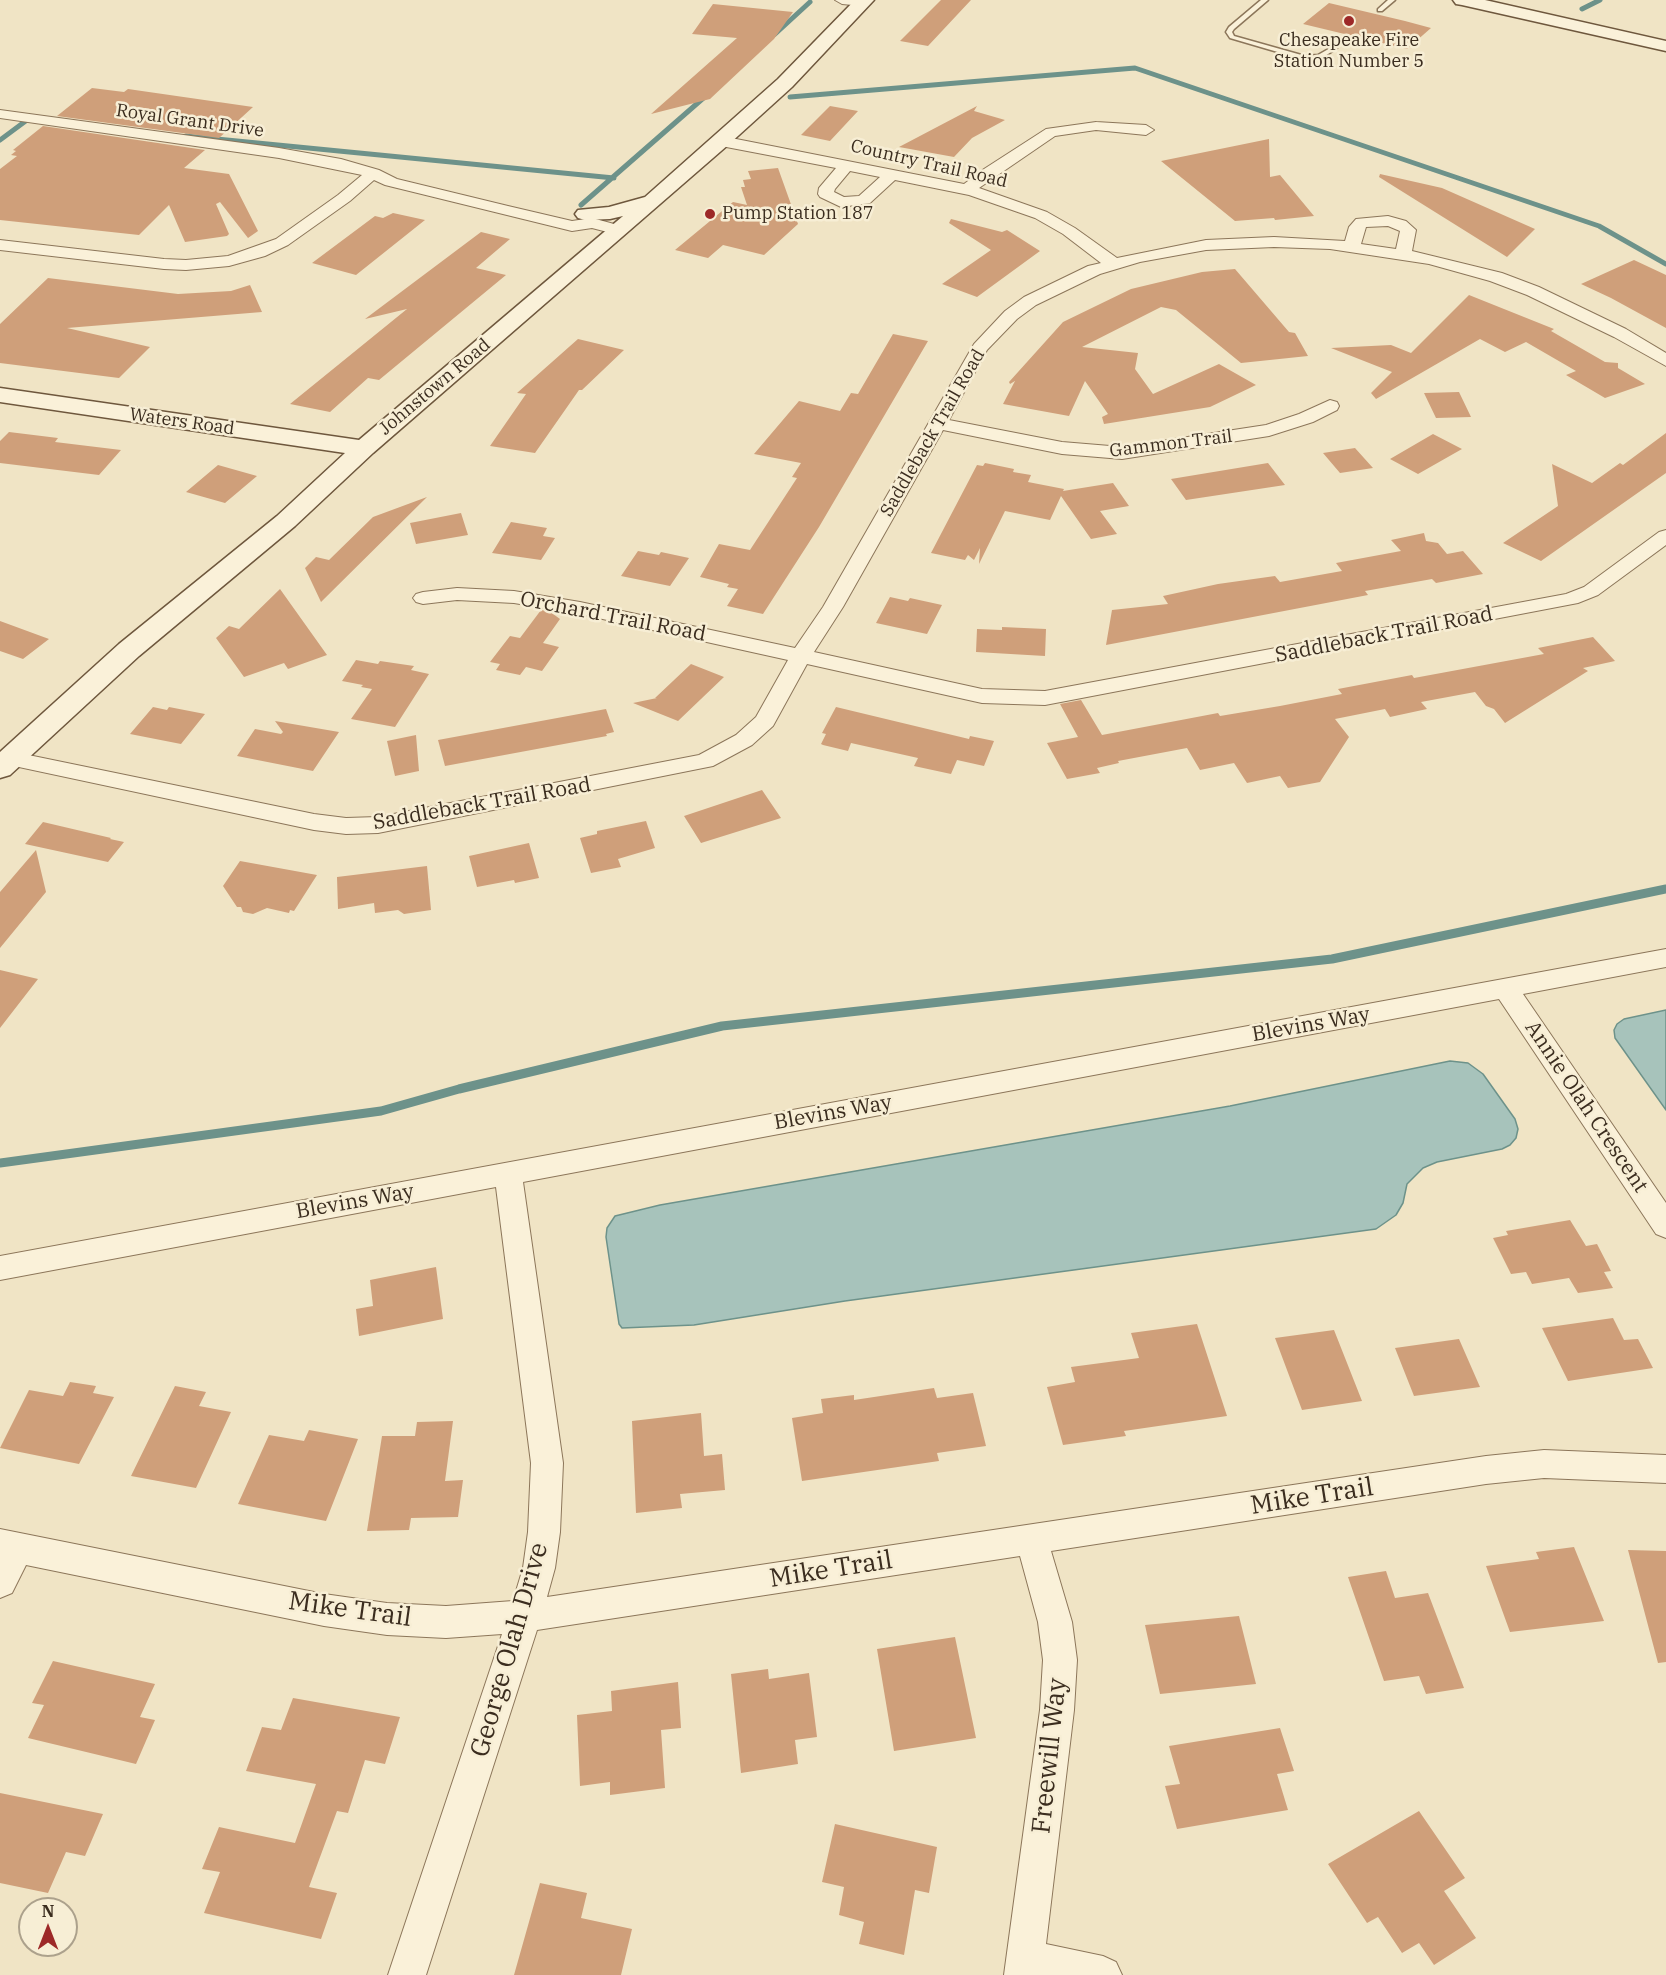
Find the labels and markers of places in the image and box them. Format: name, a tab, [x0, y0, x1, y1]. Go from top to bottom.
marker: Chesapeake Fire Station Number 5	[1342, 14, 1356, 28]
place label: Chesapeake Fire Station Number 5	[1274, 30, 1424, 72]
place label: Pump Station 187	[722, 203, 874, 225]
marker: Pump Station 187	[703, 207, 717, 221]

